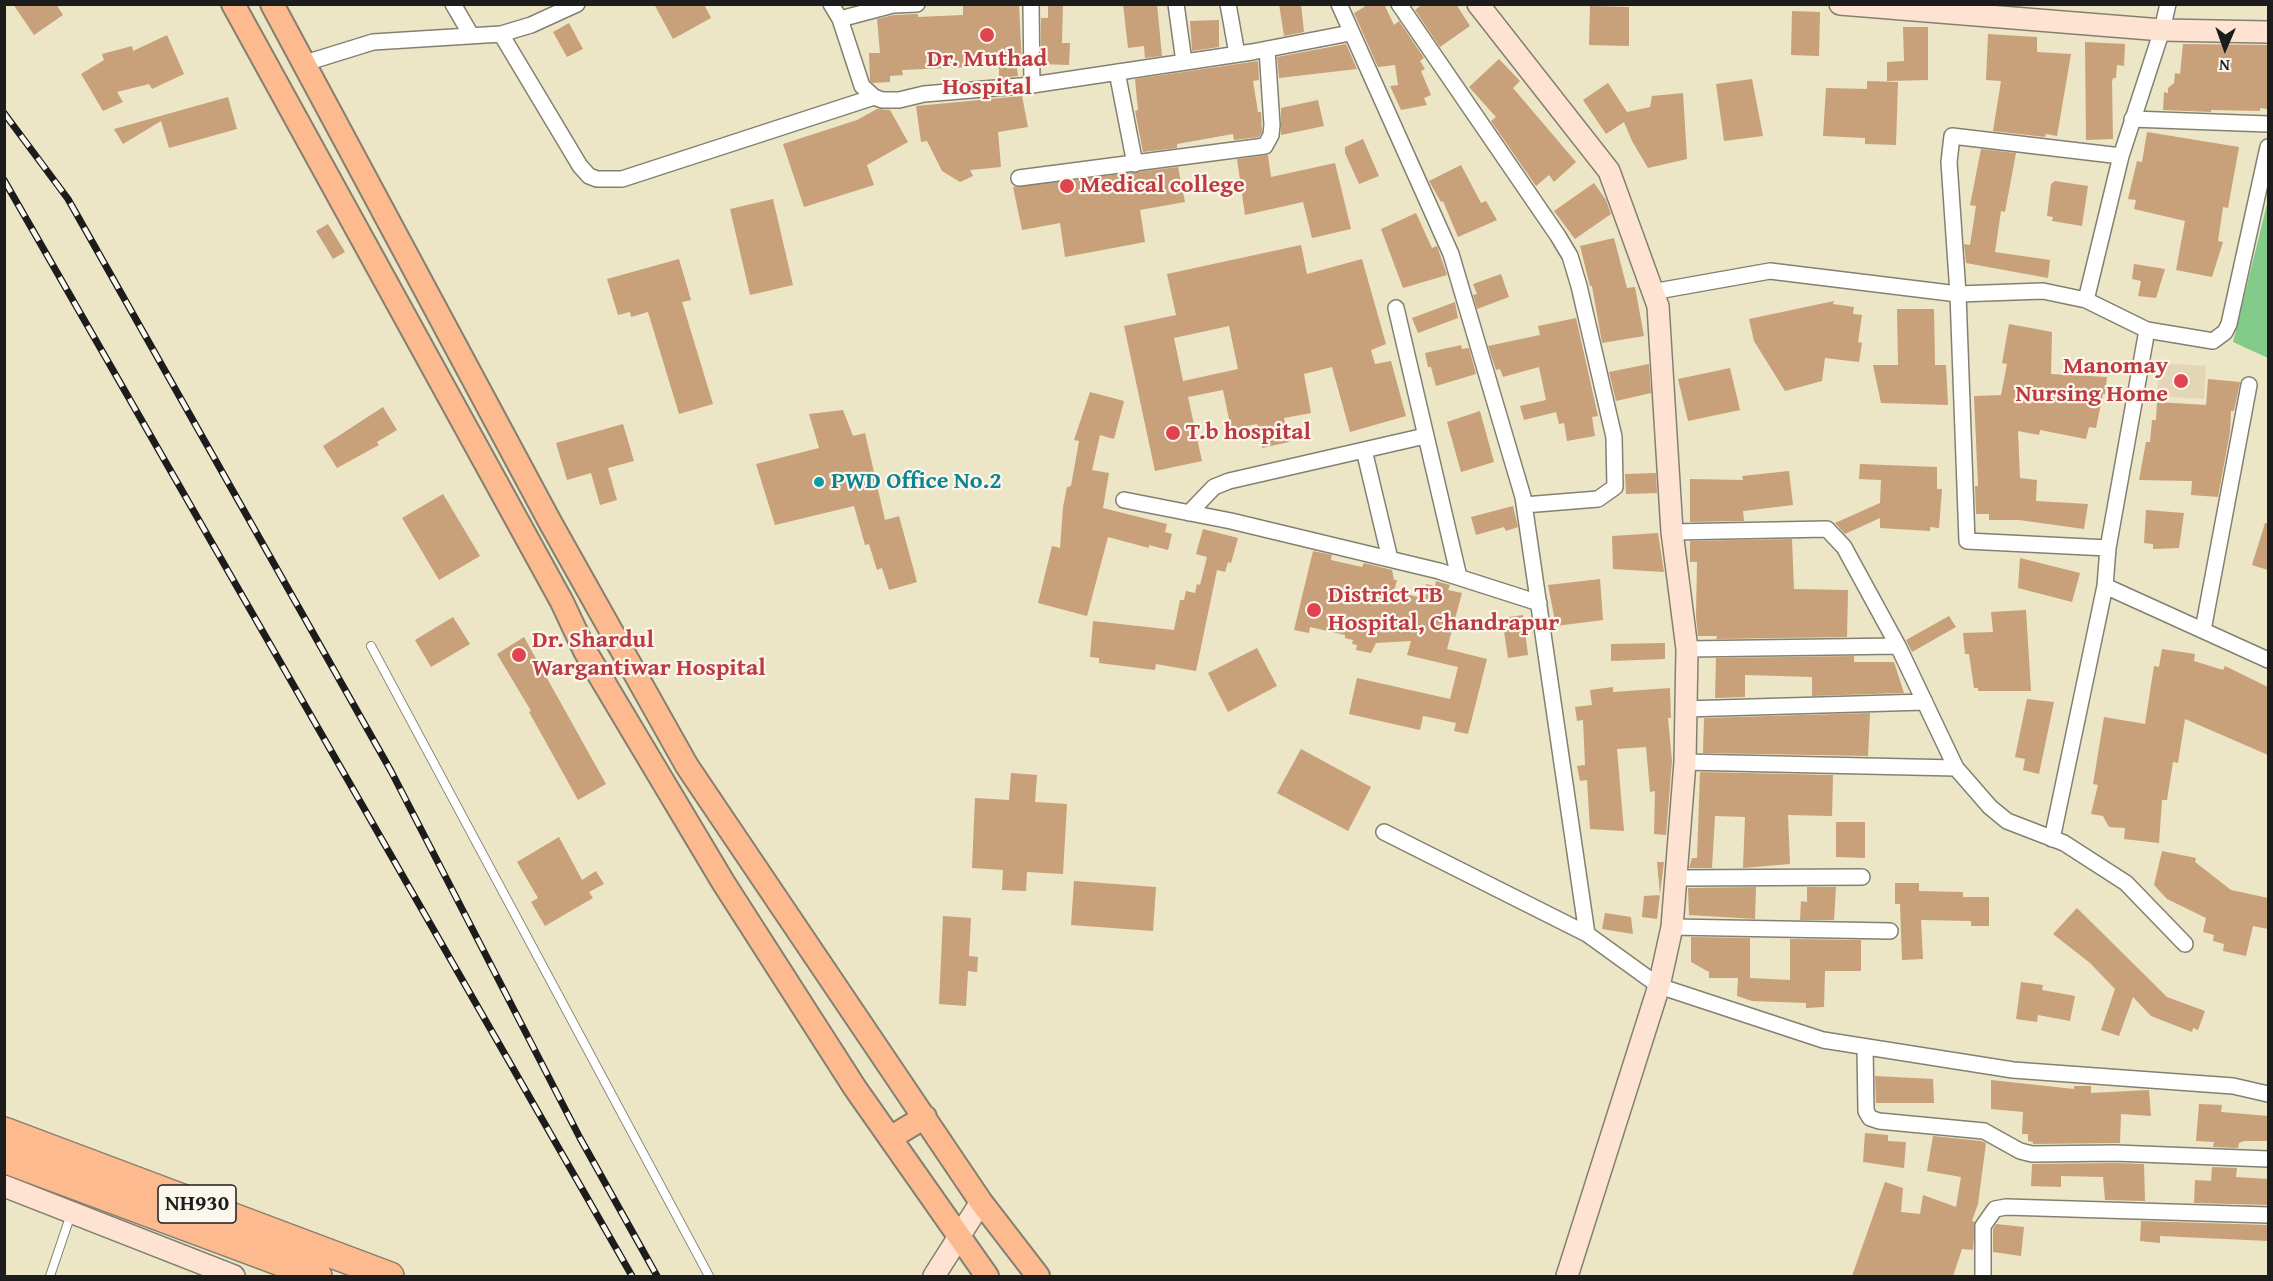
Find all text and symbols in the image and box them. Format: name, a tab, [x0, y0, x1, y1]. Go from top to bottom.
north arrow	[2195, 18, 2255, 78]
marker: Dr. Muthad Hospital	[978, 26, 996, 44]
place label: Dr. Muthad Hospital	[927, 46, 1047, 102]
text: N	[2219, 54, 2230, 78]
place label: Medical college	[1080, 172, 1245, 200]
marker: Medical college	[1058, 177, 1076, 195]
place label: Manomay Nursing Home	[2016, 353, 2168, 409]
marker: Manomay Nursing Home	[2172, 372, 2190, 390]
place label: T.b hospital	[1186, 419, 1311, 447]
marker: T.b hospital	[1164, 424, 1182, 442]
place label: PWD Office No.2	[831, 468, 1002, 496]
marker: PWD Office No.2	[812, 475, 826, 489]
place label: District TB Hospital, Chandrapur	[1328, 582, 1559, 638]
marker: District TB Hospital, Chandrapur	[1305, 601, 1323, 619]
place label: Dr. Shardul Wargantiwar Hospital	[532, 627, 766, 683]
marker: Dr. Shardul Wargantiwar Hospital	[510, 646, 528, 664]
road number: NH930	[158, 1185, 236, 1223]

